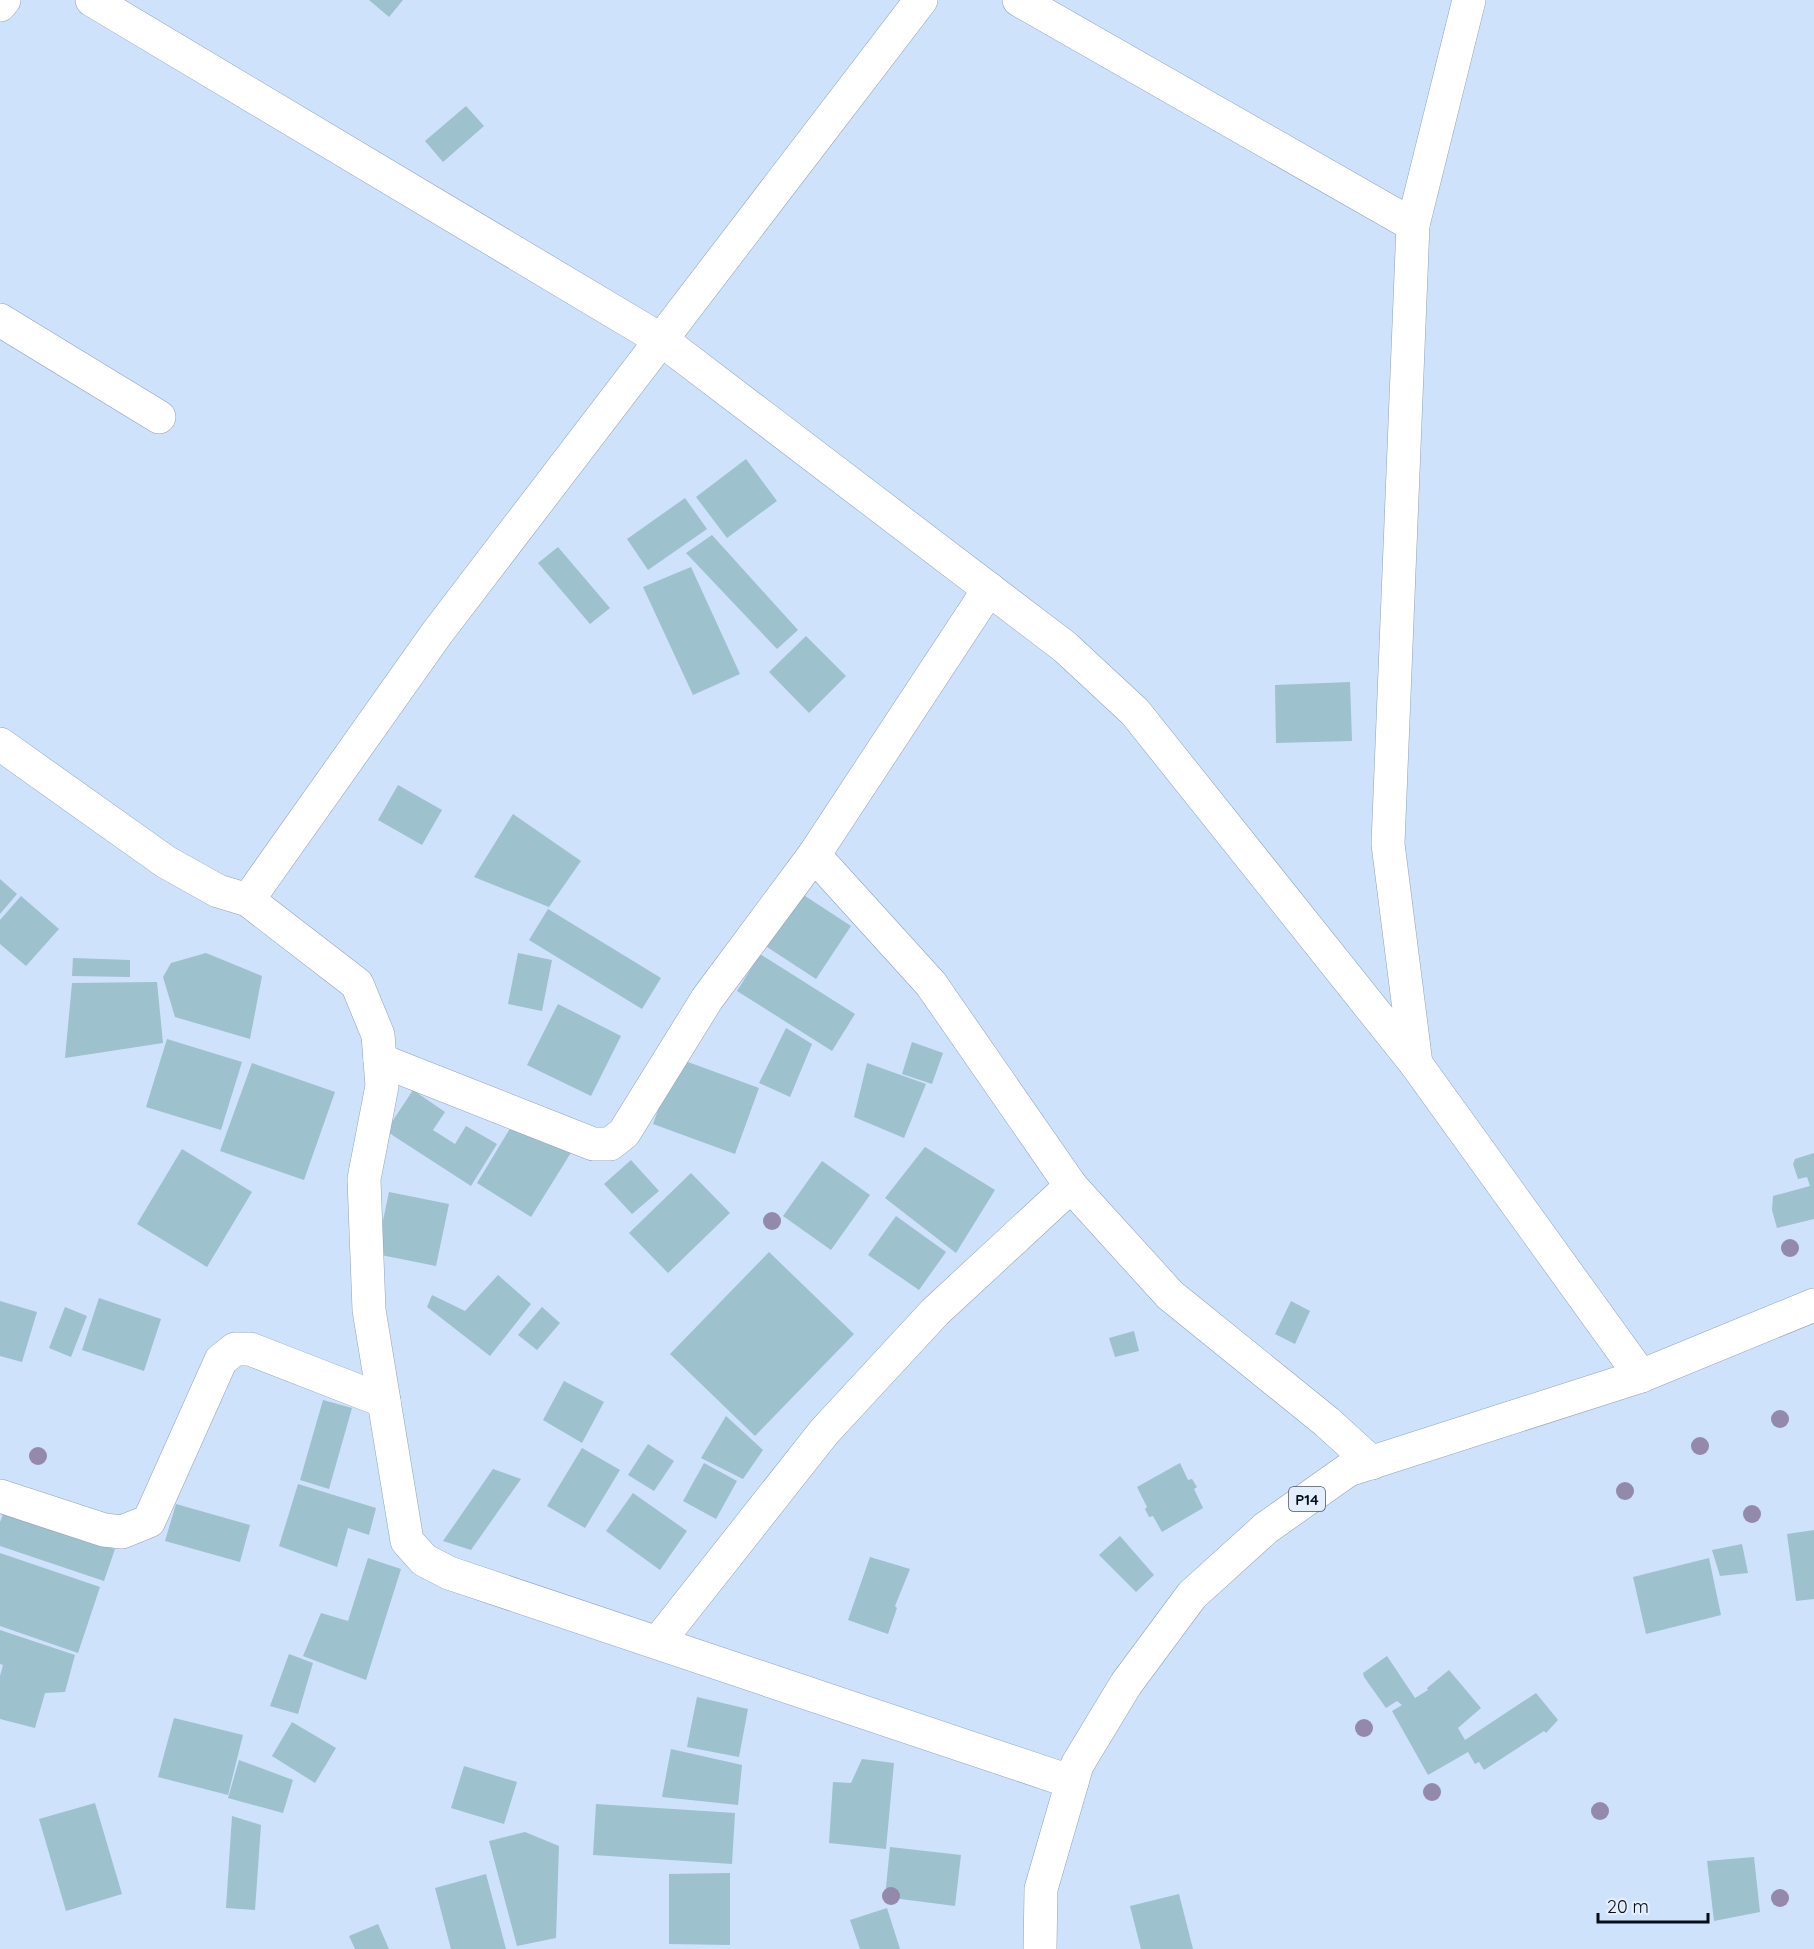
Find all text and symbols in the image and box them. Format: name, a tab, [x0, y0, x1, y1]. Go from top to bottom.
road number: P14	[1289, 1487, 1325, 1511]
scale bar	[1598, 1886, 1708, 1924]
text: 20 m	[1607, 1895, 1649, 1918]

